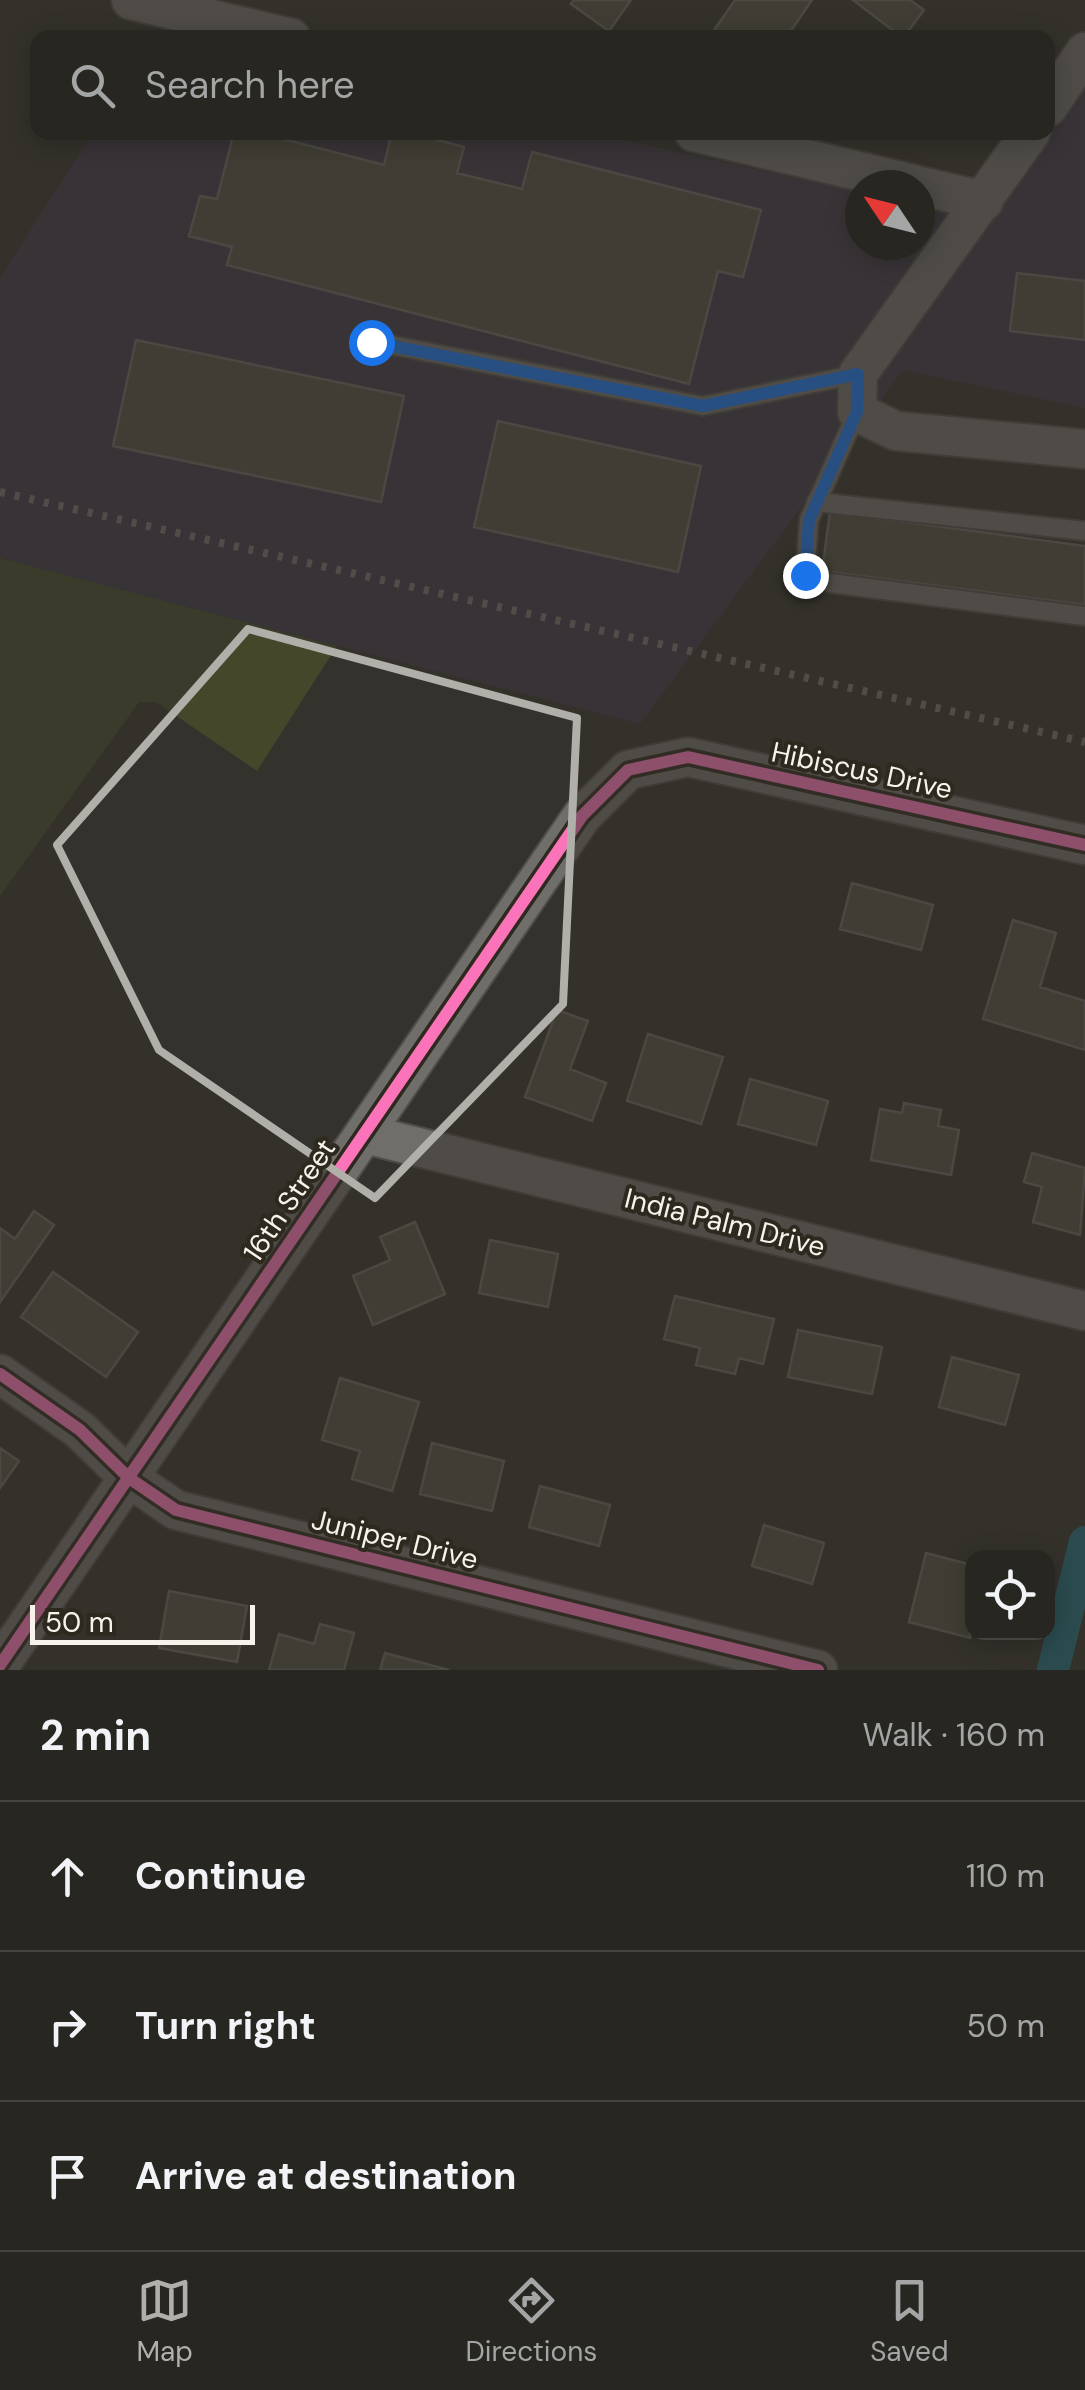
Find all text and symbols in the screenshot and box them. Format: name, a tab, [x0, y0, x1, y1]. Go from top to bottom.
search box	[30, 30, 1055, 140]
icon: search	[65, 58, 120, 113]
text: Search here	[145, 60, 355, 110]
north arrow	[845, 170, 935, 260]
route start	[349, 320, 395, 366]
route end	[783, 553, 829, 599]
street label: Hibiscus Drive	[768, 733, 956, 808]
street label: 16th Street	[235, 1132, 344, 1269]
street label: India Palm Drive	[621, 1180, 829, 1265]
street label: Juniper Drive	[308, 1501, 482, 1578]
map controls	[965, 1550, 1055, 1640]
button: locate	[965, 1550, 1055, 1640]
scale bar	[30, 1600, 255, 1644]
text: 50 m	[45, 1604, 114, 1641]
text: 2 min	[40, 1708, 151, 1763]
text: Walk · 160 m	[863, 1714, 1045, 1756]
icon: ahead	[40, 1849, 95, 1904]
text: Continue	[135, 1851, 306, 1901]
text: 110 m	[966, 1855, 1045, 1897]
icon: right	[40, 1999, 95, 2054]
text: Turn right	[135, 2001, 316, 2051]
text: 50 m	[967, 2005, 1045, 2047]
icon: arrive	[40, 2149, 95, 2204]
text: Arrive at destination	[135, 2151, 517, 2201]
tab: Map	[136, 2273, 193, 2370]
tab: Directions	[466, 2273, 597, 2370]
tab: Saved	[870, 2273, 949, 2370]

